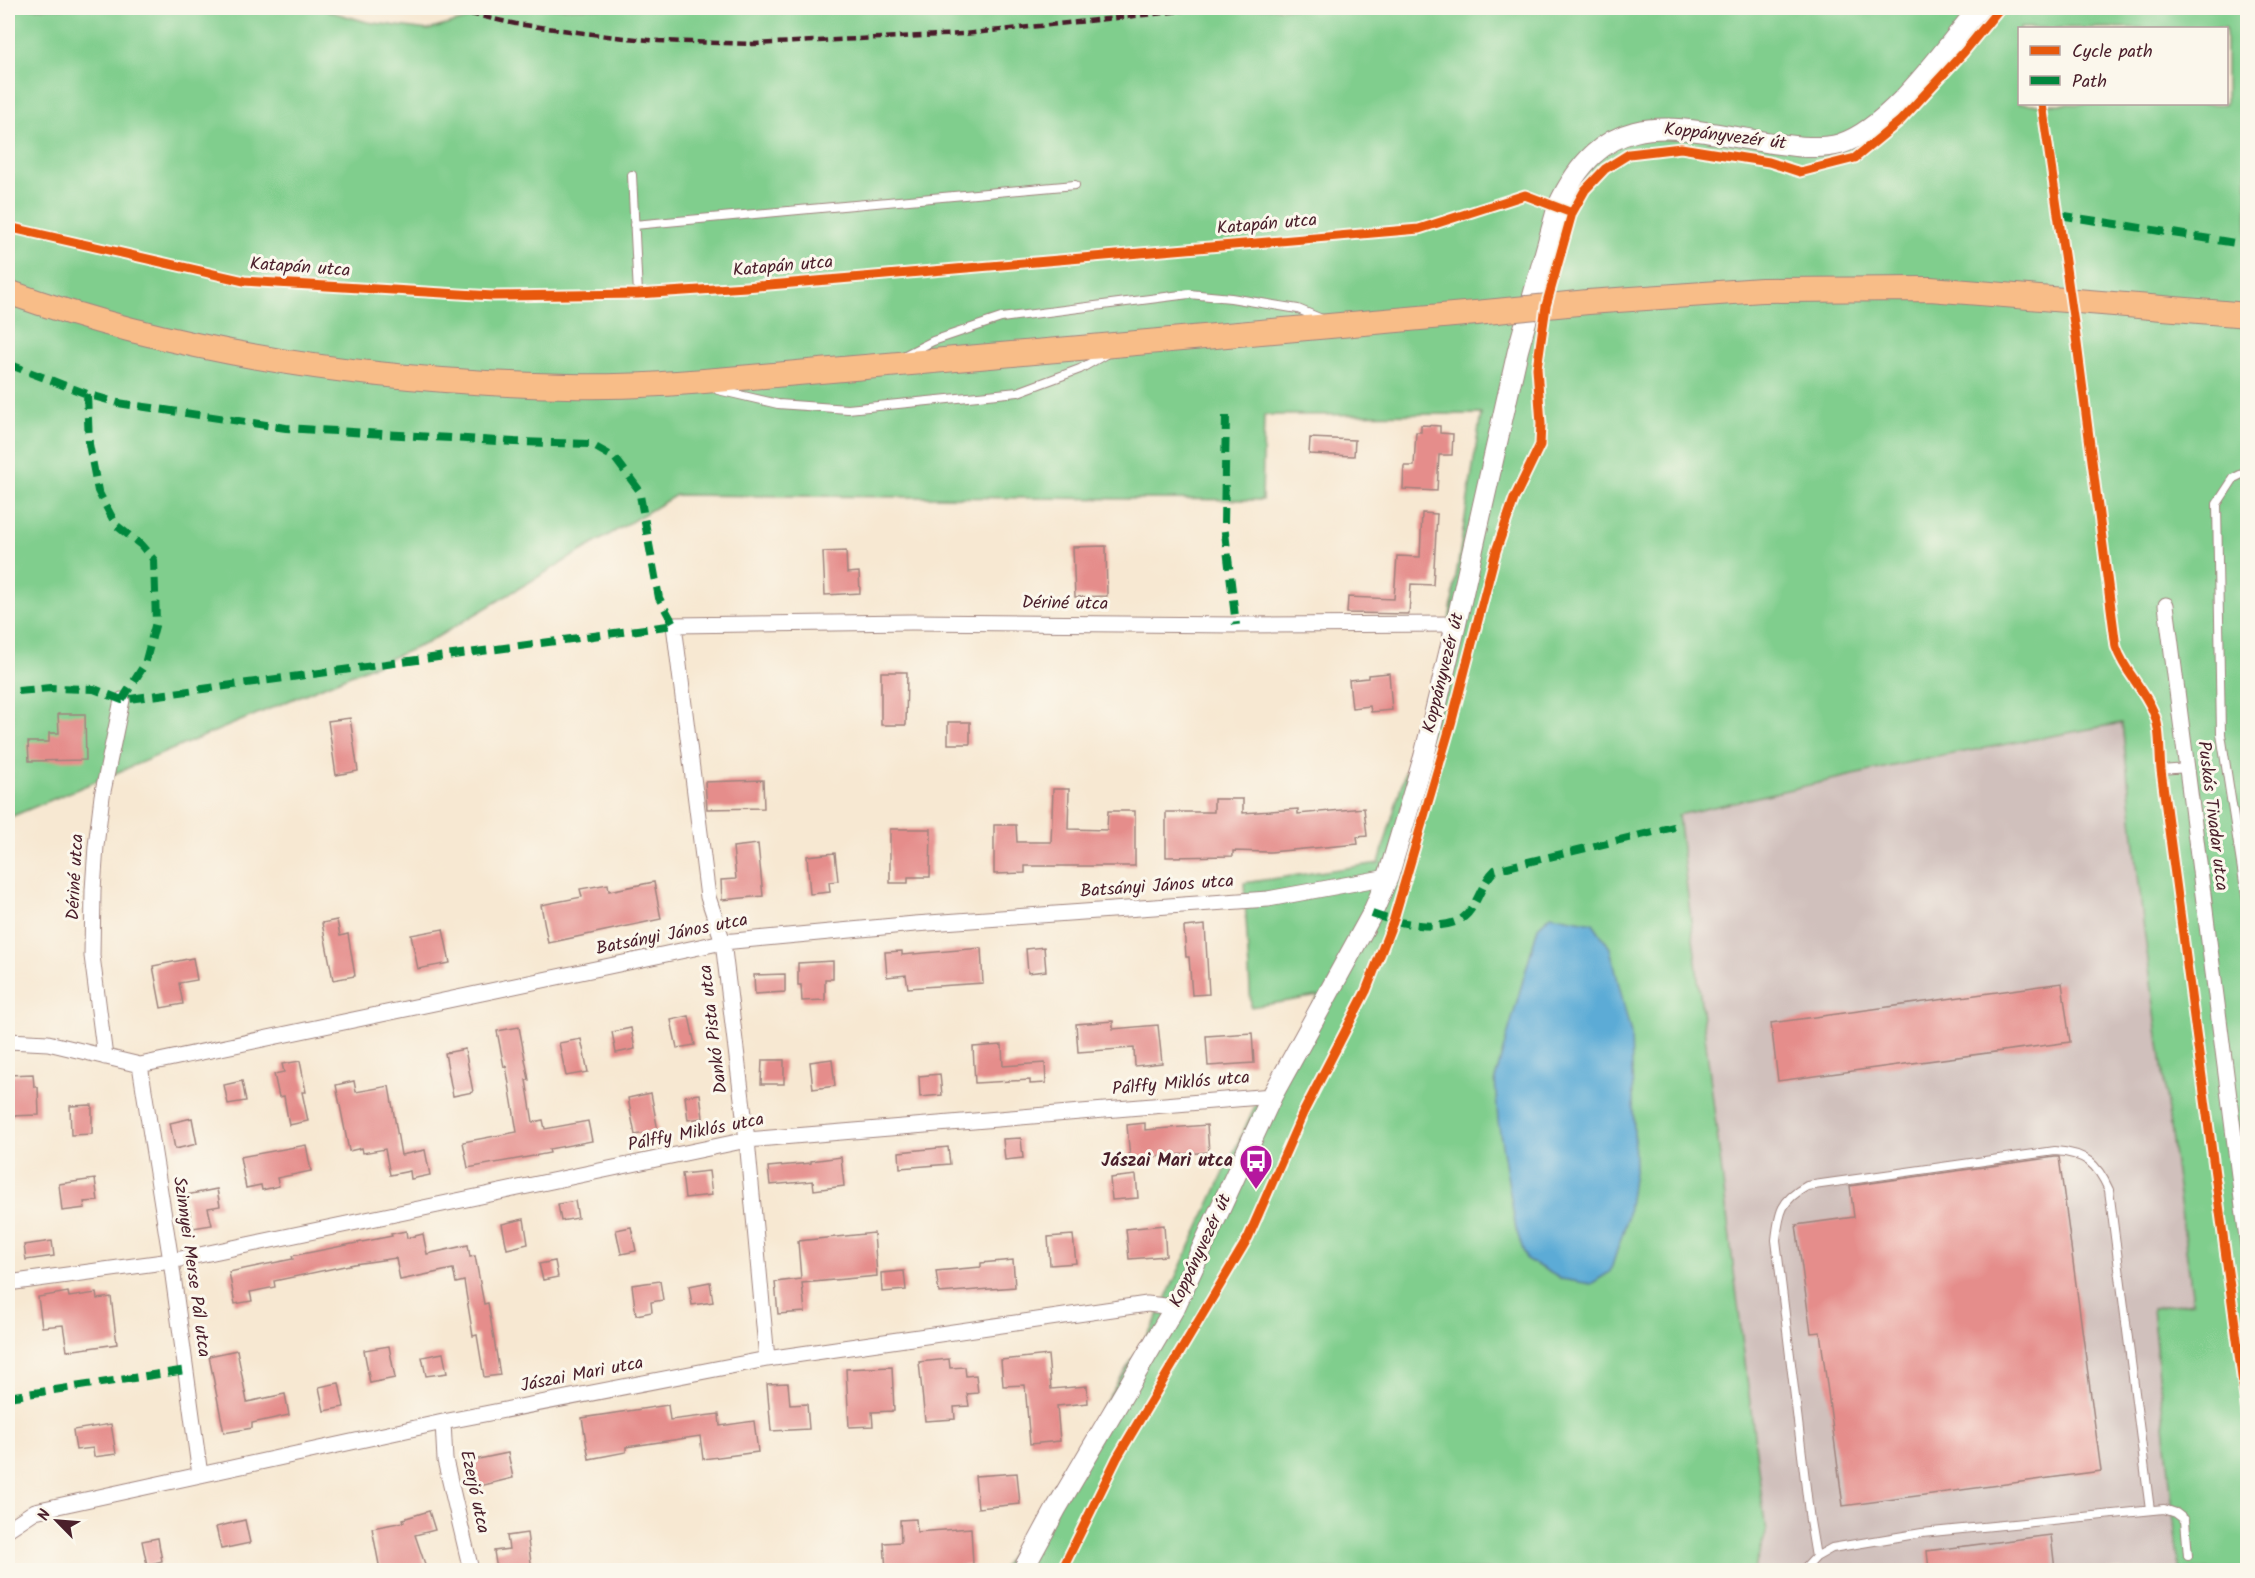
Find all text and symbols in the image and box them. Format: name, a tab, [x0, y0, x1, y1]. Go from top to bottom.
legend	[2018, 27, 2228, 105]
text: Cycle path	[2072, 38, 2153, 67]
text: Path	[2072, 68, 2107, 97]
street label: Koppányvezér út	[1662, 115, 1789, 159]
street label: Katapán utca	[1216, 206, 1318, 244]
street label: Katapán utca	[732, 248, 834, 286]
street label: Katapán utca	[249, 250, 351, 286]
street label: Dériné utca	[1021, 589, 1109, 619]
street label: Koppányvezér út	[1415, 609, 1473, 736]
street label: Puskás Tivadar utca	[2188, 740, 2236, 892]
street label: Dériné utca	[59, 833, 93, 921]
street label: Batsányi János utca	[1079, 867, 1235, 907]
street label: Batsányi János utca	[594, 906, 750, 964]
street label: Dankó Pista utca	[692, 963, 736, 1095]
street label: Pálffy Miklós utca	[1111, 1064, 1251, 1104]
street label: Pálffy Miklós utca	[625, 1106, 767, 1160]
bus stop icon: Jászai Mari utca	[1238, 1143, 1274, 1190]
place label: Jászai Mari utca	[1101, 1147, 1233, 1176]
street label: Szinnyei Merse Pál utca	[164, 1175, 218, 1359]
street label: Koppányvezér út	[1162, 1188, 1241, 1313]
street label: Jászai Mari utca	[518, 1349, 646, 1401]
street label: Ezerjó utca	[451, 1448, 497, 1536]
north arrow	[27, 1491, 87, 1551]
text: N	[31, 1505, 58, 1525]

